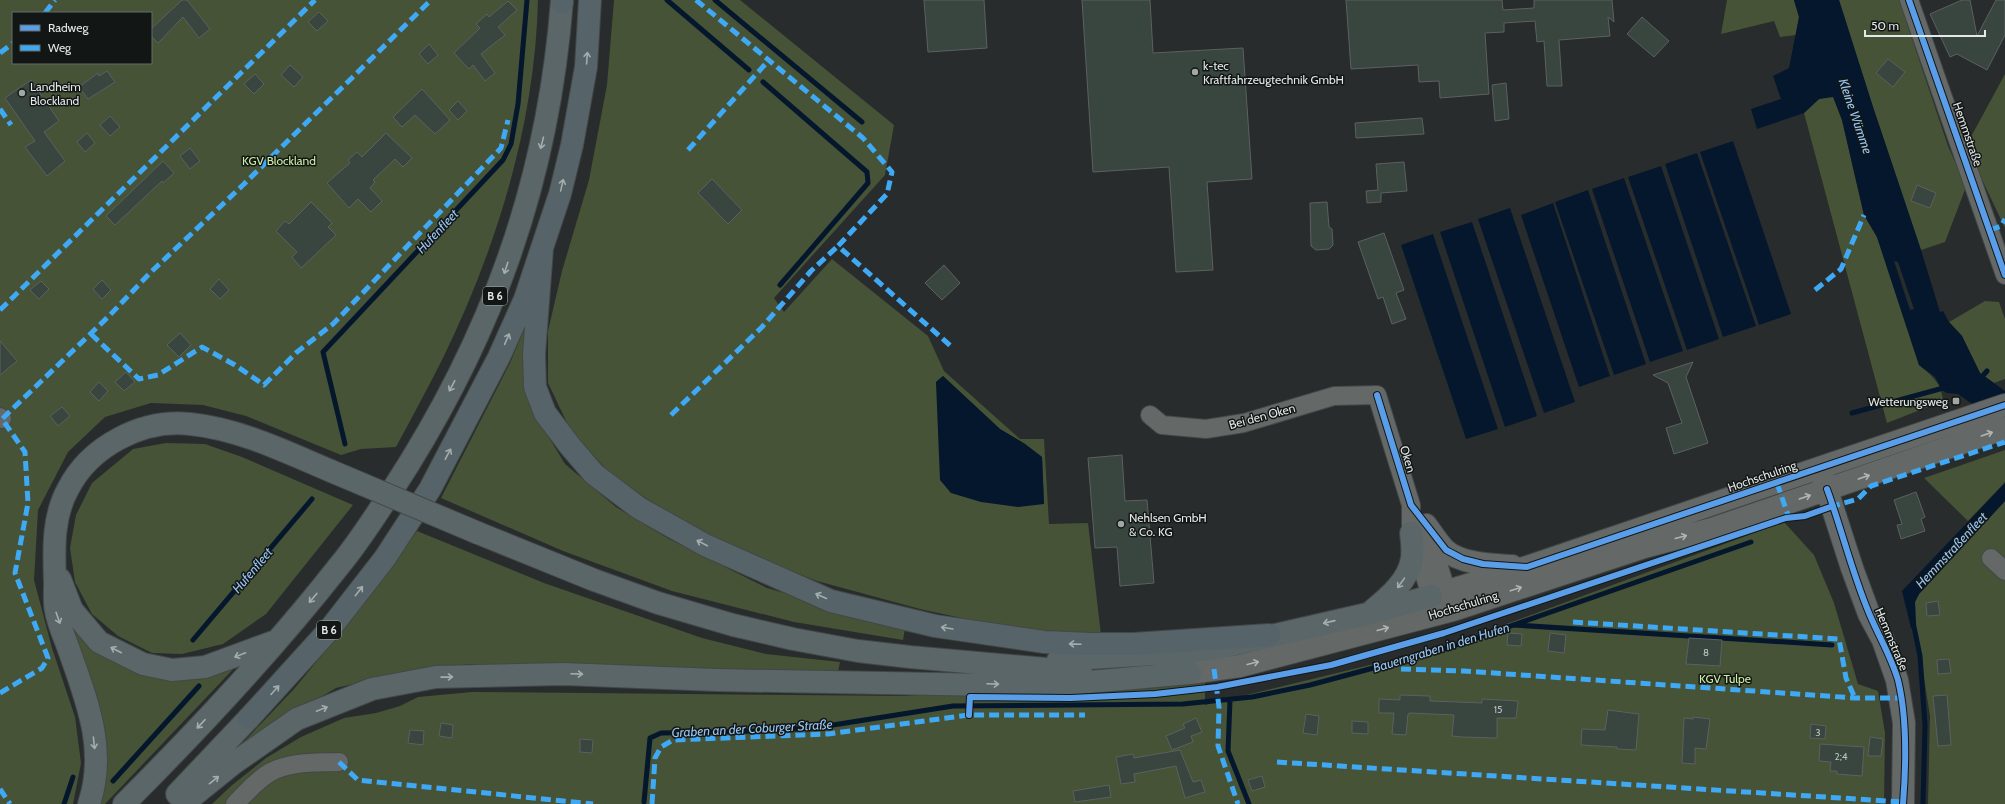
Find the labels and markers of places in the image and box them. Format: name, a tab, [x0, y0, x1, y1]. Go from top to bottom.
place label: k-tec Kraftfahrzeugtechnik GmbH	[1203, 58, 1344, 87]
marker: k-tec Kraftfahrzeugtechnik GmbH	[1190, 67, 1200, 77]
place label: Landheim Blockland	[30, 79, 81, 108]
marker: Landheim Blockland	[17, 88, 27, 98]
place label: Wetterungsweg	[1868, 394, 1949, 409]
marker: Wetterungsweg	[1951, 396, 1961, 406]
place label: Nehlsen GmbH & Co. KG	[1129, 510, 1207, 539]
marker: Nehlsen GmbH & Co. KG	[1116, 519, 1126, 529]

